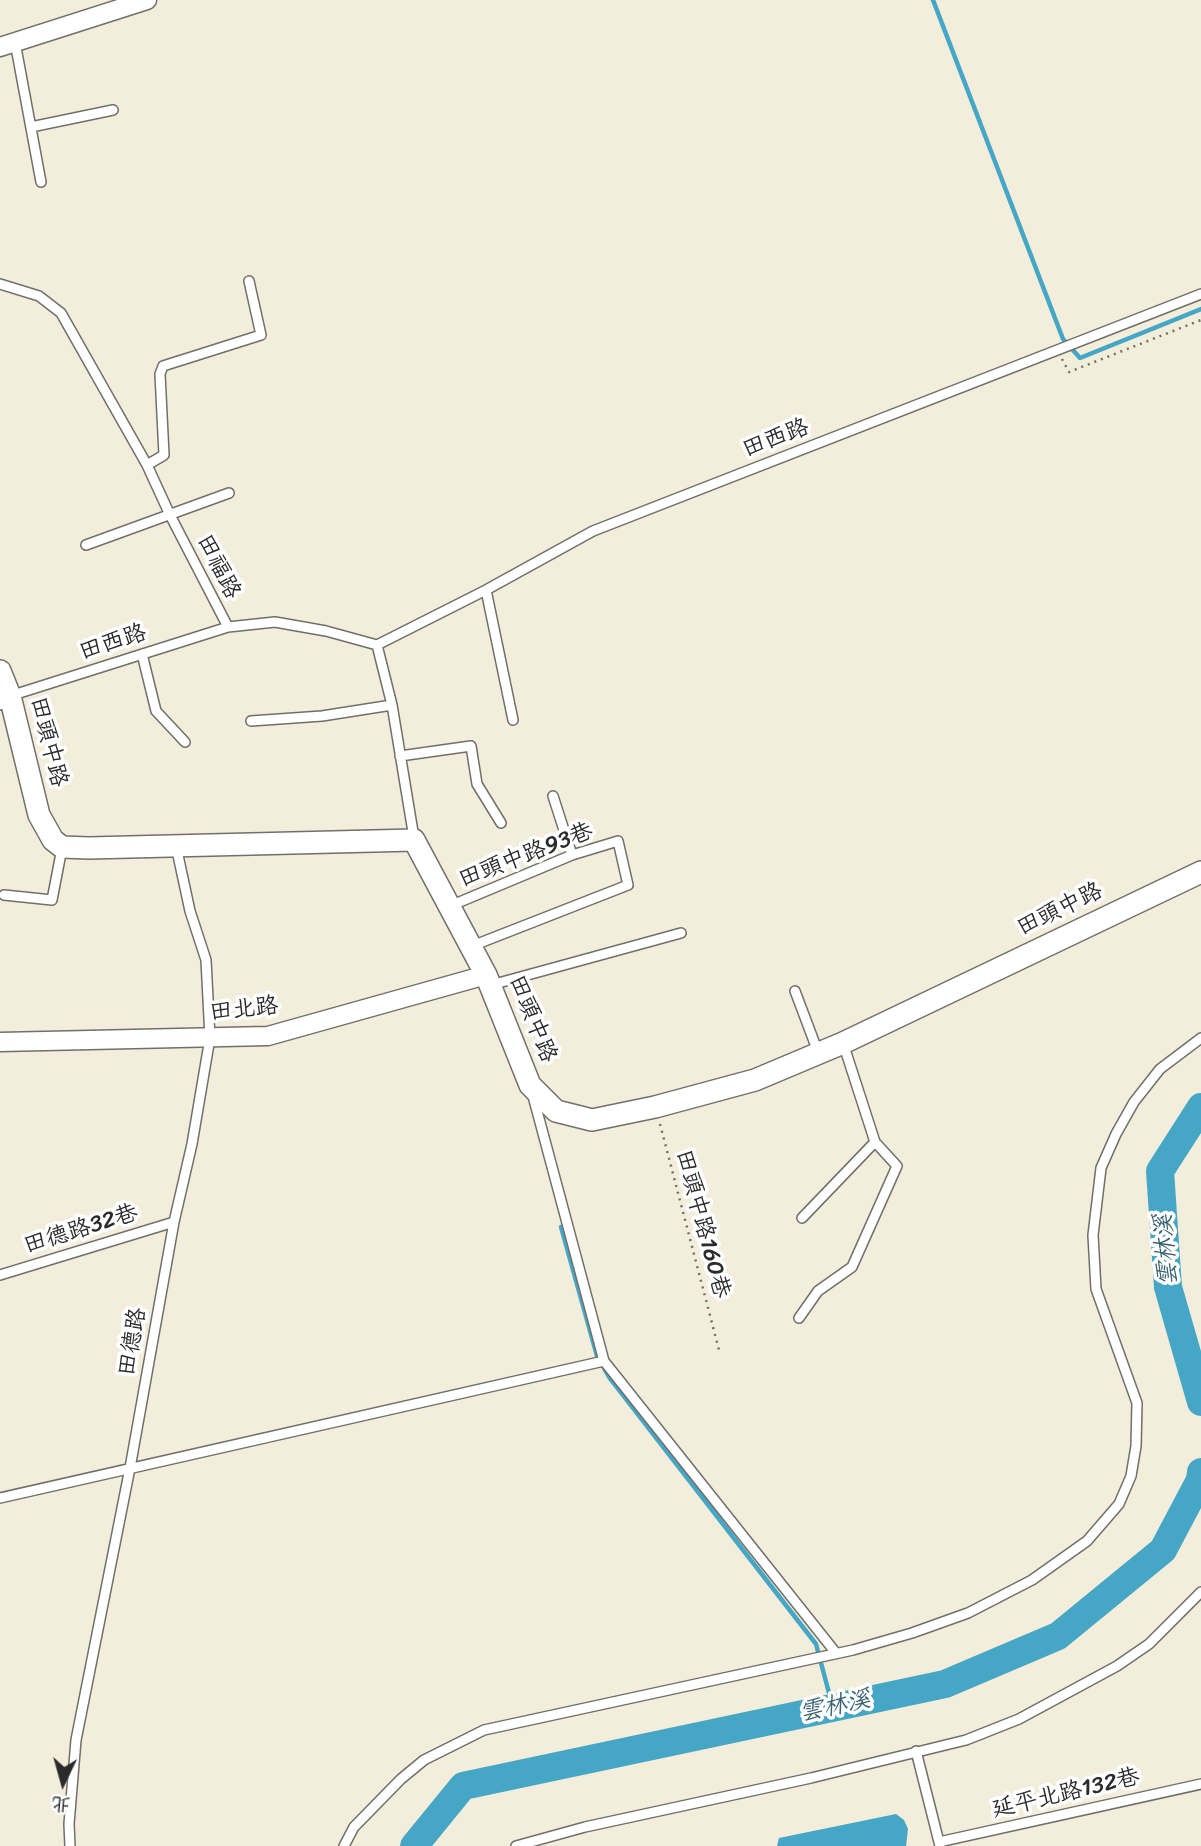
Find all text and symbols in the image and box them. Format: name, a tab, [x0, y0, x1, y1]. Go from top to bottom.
street label: 田西路	[739, 414, 813, 464]
street label: 田福路	[190, 530, 246, 604]
street label: 田西路	[76, 619, 150, 667]
street label: 田頭中路	[23, 694, 73, 790]
street label: 田頭中路93巷	[455, 818, 597, 894]
street label: 田頭中路	[1013, 877, 1107, 943]
street label: 田頭中路	[502, 971, 562, 1067]
street label: 田北路	[208, 993, 280, 1027]
street label: 田頭中路160巷	[669, 1147, 735, 1301]
street label: 田德路32巷	[21, 1200, 141, 1260]
water label: 雲林溪	[1150, 1213, 1184, 1287]
street label: 田德路	[113, 1306, 153, 1378]
water label: 雲林溪	[797, 1685, 873, 1729]
north arrow	[28, 1748, 98, 1818]
street label: 延平北路132巷	[989, 1764, 1143, 1824]
text: 北	[50, 1787, 72, 1822]

